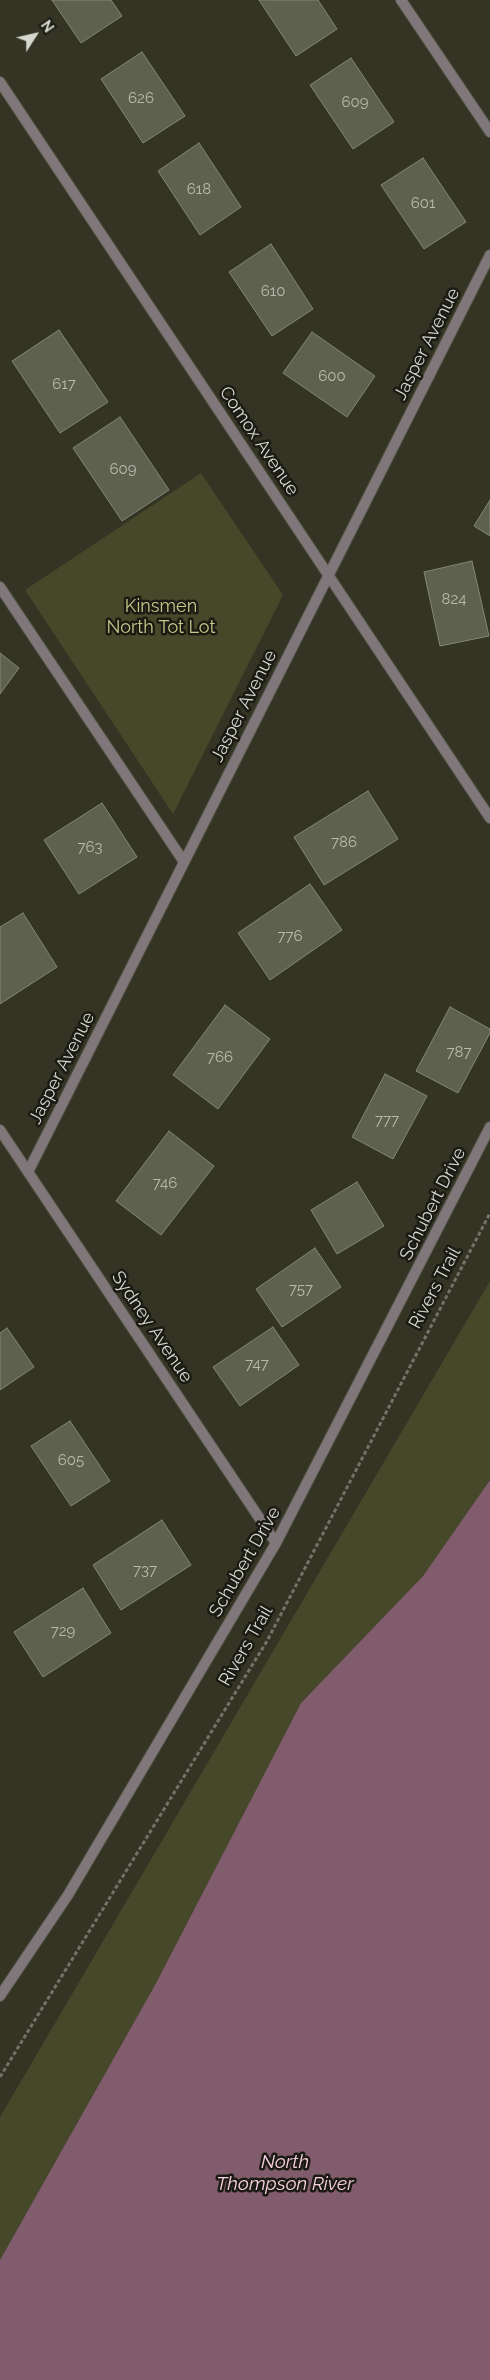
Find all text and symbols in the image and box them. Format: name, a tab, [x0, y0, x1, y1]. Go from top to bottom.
north arrow	[10, 10, 60, 60]
text: N	[38, 17, 57, 35]
house number: 626	[128, 89, 154, 107]
house number: 609	[341, 93, 369, 111]
house number: 618	[187, 180, 211, 198]
house number: 601	[411, 194, 435, 212]
house number: 610	[261, 282, 285, 300]
street label: Jasper Avenue	[390, 284, 464, 404]
house number: 600	[318, 367, 346, 385]
house number: 617	[52, 375, 76, 393]
street label: Comox Avenue	[215, 382, 303, 500]
house number: 609	[109, 460, 137, 478]
house number: 824	[442, 590, 466, 608]
park label: Kinsmen North Tot Lot	[107, 596, 215, 638]
street label: Jasper Avenue	[207, 646, 281, 766]
house number: 786	[331, 833, 357, 851]
house number: 763	[77, 838, 103, 856]
house number: 776	[277, 927, 303, 945]
street label: Jasper Avenue	[25, 1008, 99, 1128]
house number: 787	[447, 1043, 471, 1061]
house number: 766	[207, 1048, 233, 1066]
house number: 777	[375, 1111, 399, 1129]
street label: Schubert Drive	[395, 1144, 471, 1264]
house number: 746	[153, 1174, 177, 1192]
street label: Rivers Trail	[405, 1244, 465, 1332]
street label: Sydney Avenue	[107, 1267, 197, 1387]
house number: 757	[289, 1280, 313, 1298]
house number: 747	[245, 1355, 269, 1373]
house number: 605	[58, 1451, 84, 1469]
street label: Schubert Drive	[205, 1503, 285, 1621]
house number: 737	[133, 1561, 157, 1579]
street label: Rivers Trail	[214, 1602, 278, 1690]
house number: 729	[51, 1622, 75, 1640]
water label: North Thompson River	[216, 2151, 354, 2195]

